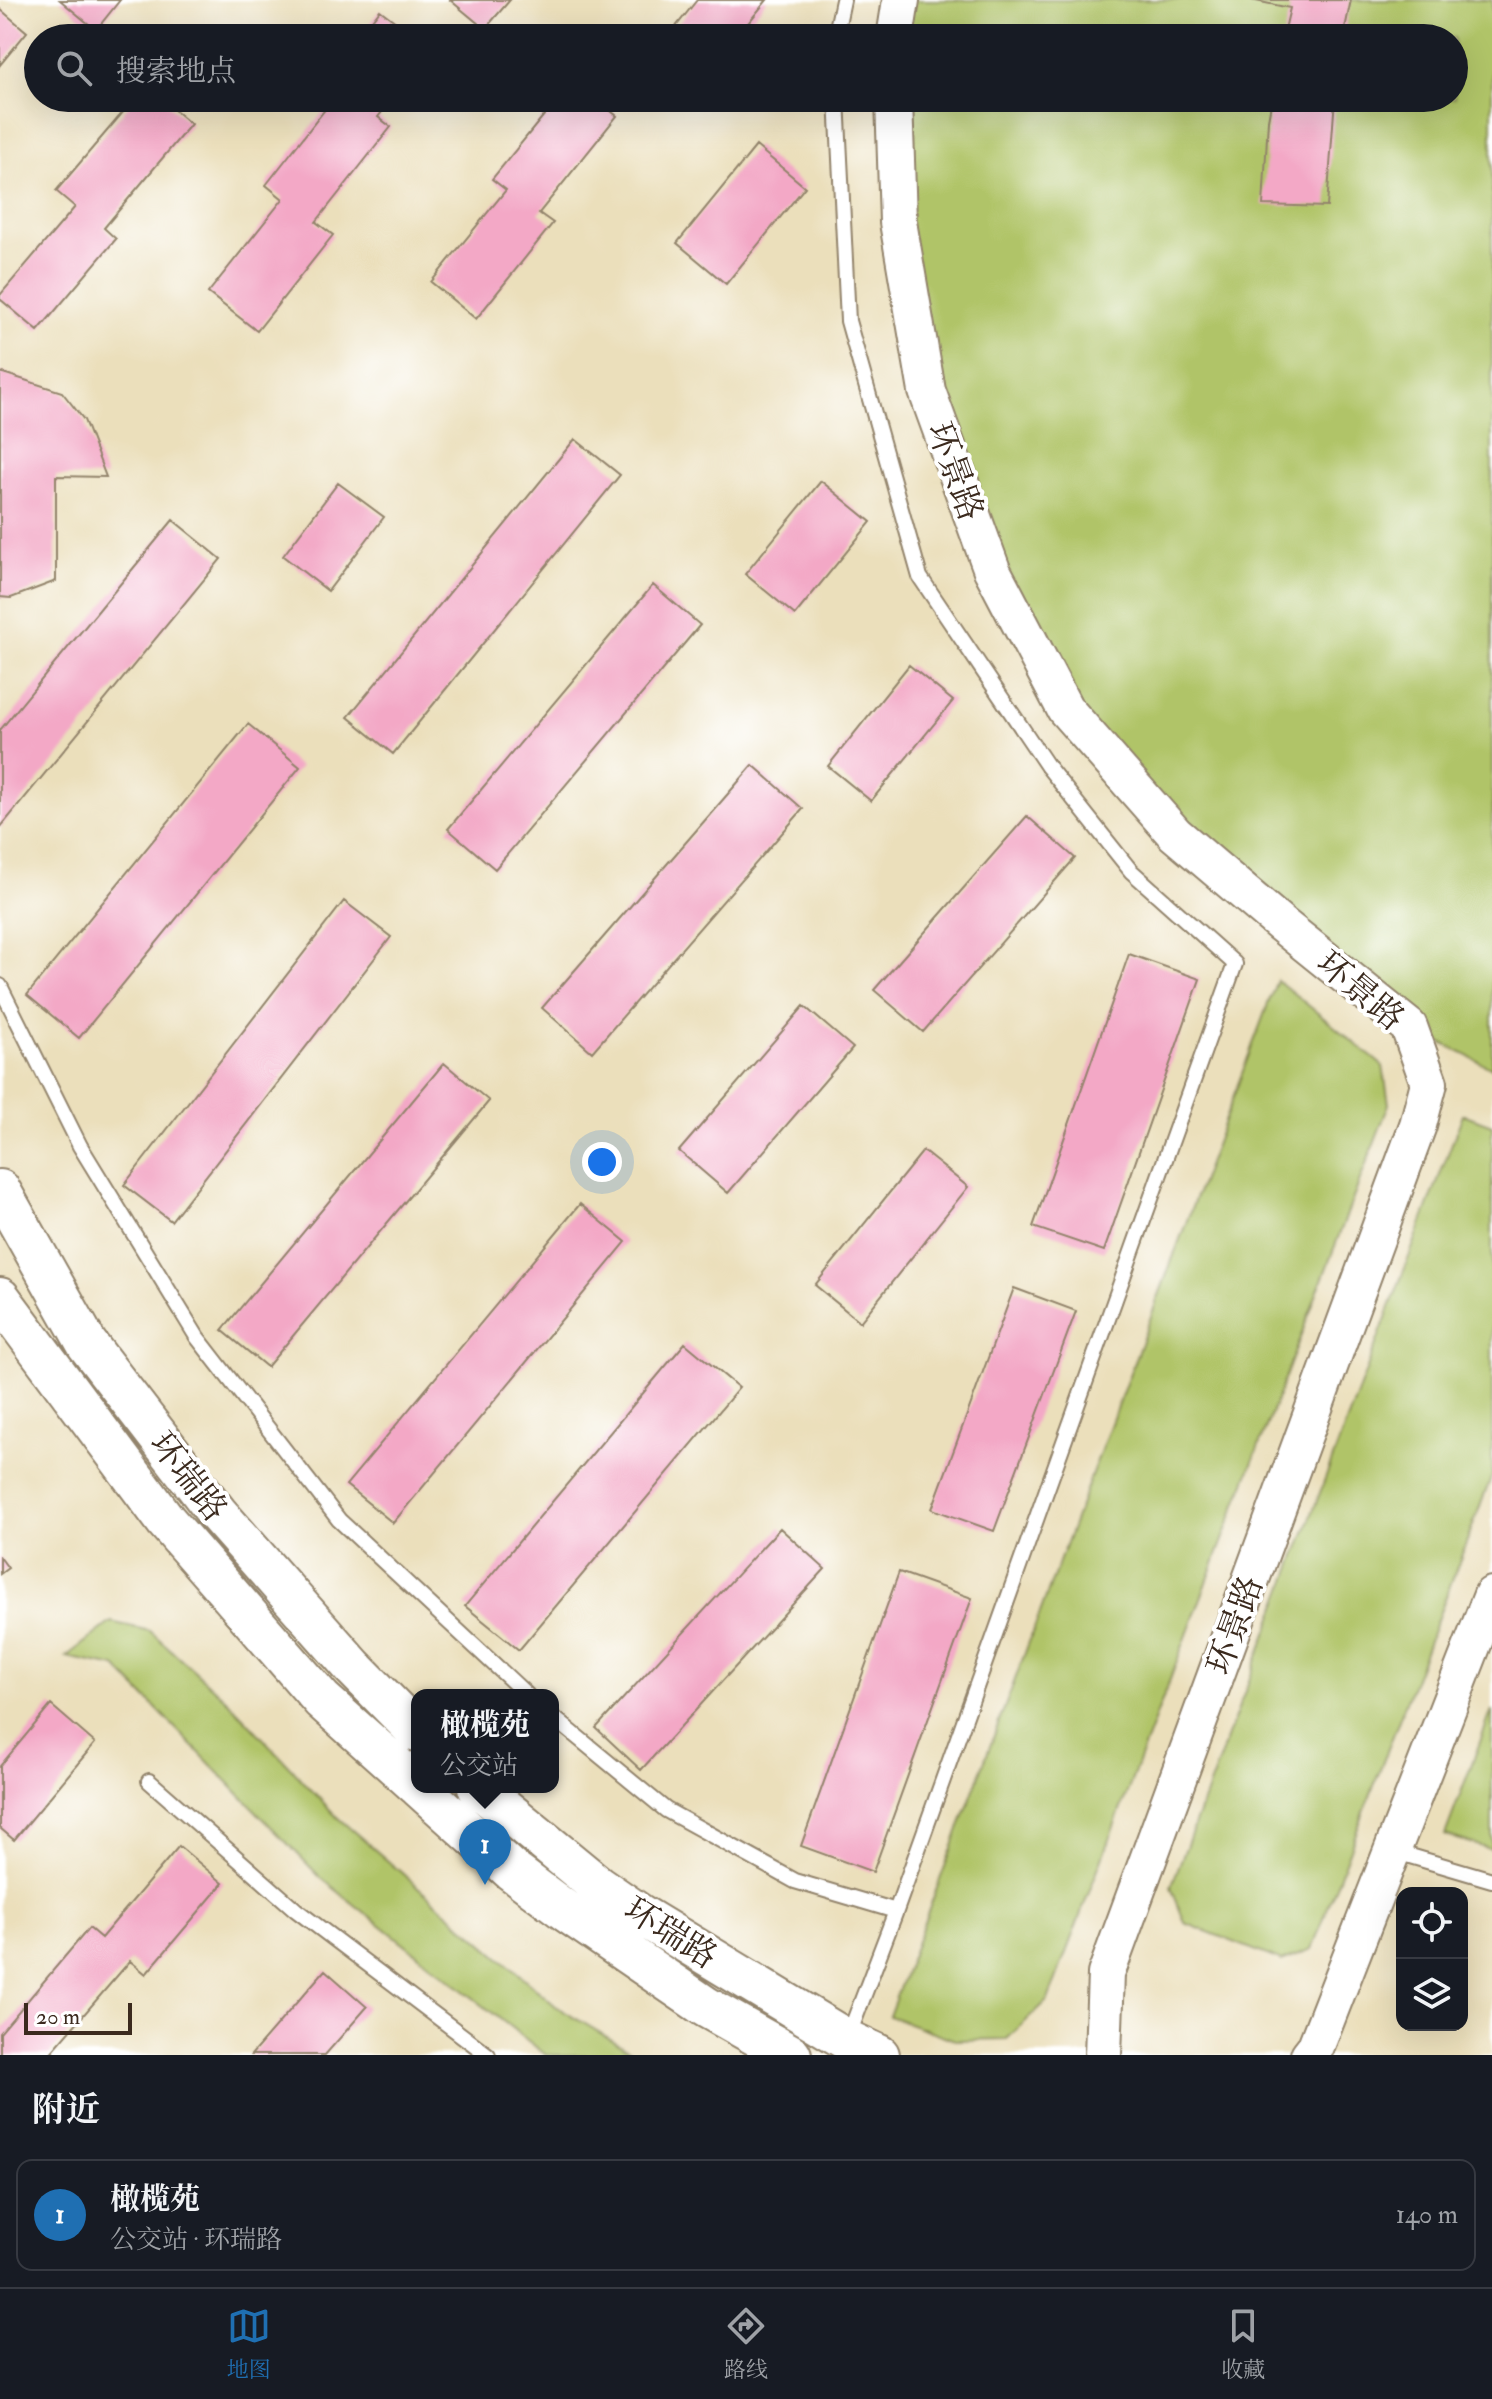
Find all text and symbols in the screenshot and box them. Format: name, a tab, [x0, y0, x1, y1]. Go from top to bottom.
search box	[24, 24, 1468, 112]
icon: search	[52, 46, 96, 90]
text: 搜索地点	[116, 53, 236, 90]
street label: 环景路	[917, 416, 992, 527]
street label: 环景路	[1307, 942, 1413, 1040]
your location	[582, 1142, 622, 1182]
street label: 环瑞路	[139, 1423, 236, 1530]
street label: 环景路	[1198, 1570, 1273, 1681]
popup	[411, 1689, 559, 1793]
text: 橄榄苑	[440, 1707, 530, 1744]
text: 公交站	[440, 1750, 518, 1782]
pin: 1	[459, 1819, 511, 1885]
map controls	[1396, 1887, 1468, 2031]
button: locate	[1396, 1887, 1468, 1959]
street label: 环瑞路	[616, 1888, 725, 1979]
button: layers	[1396, 1959, 1468, 2031]
scale bar	[24, 1999, 132, 2035]
text: 20 m	[36, 2003, 80, 2031]
text: 附近	[32, 2089, 100, 2132]
text: 橄榄苑	[110, 2181, 200, 2218]
text: 1	[55, 2199, 65, 2231]
text: 140 m	[1396, 2199, 1458, 2231]
text: 公交站 · 环瑞路	[110, 2224, 282, 2256]
tab: 地图	[227, 2304, 271, 2384]
tab: 路线	[724, 2304, 768, 2384]
tab: 收藏	[1221, 2304, 1265, 2384]

